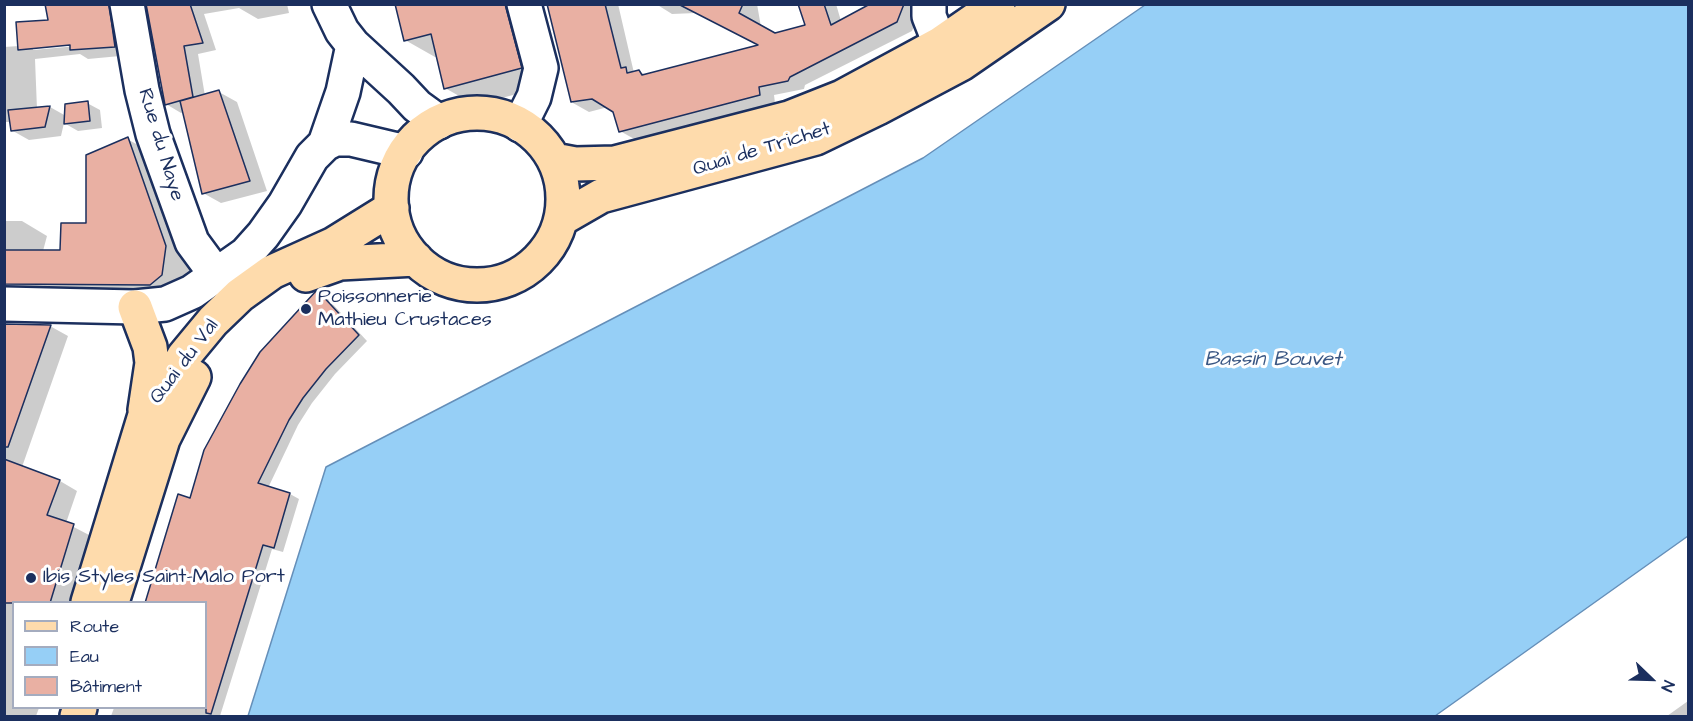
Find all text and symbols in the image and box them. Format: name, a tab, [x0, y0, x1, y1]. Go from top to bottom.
street label: Rue du Naye	[132, 86, 188, 204]
street label: Quai de Trichet	[690, 118, 834, 182]
place label: Poissonnerie Mathieu Crustaces	[318, 286, 492, 333]
marker: Poissonnerie Mathieu Crustaces	[299, 302, 313, 316]
street label: Quai du Val	[145, 315, 225, 409]
water label: Bassin Bouvet	[1205, 348, 1341, 374]
place label: Ibis Styles Saint-Malo Port	[43, 566, 285, 590]
marker: Ibis Styles Saint-Malo Port	[24, 571, 38, 585]
legend	[12, 601, 207, 709]
text: Route	[70, 614, 119, 639]
text: Eau	[70, 644, 99, 669]
north arrow	[1621, 649, 1681, 709]
text: Bâtiment	[70, 674, 142, 699]
text: N	[1655, 677, 1680, 695]

